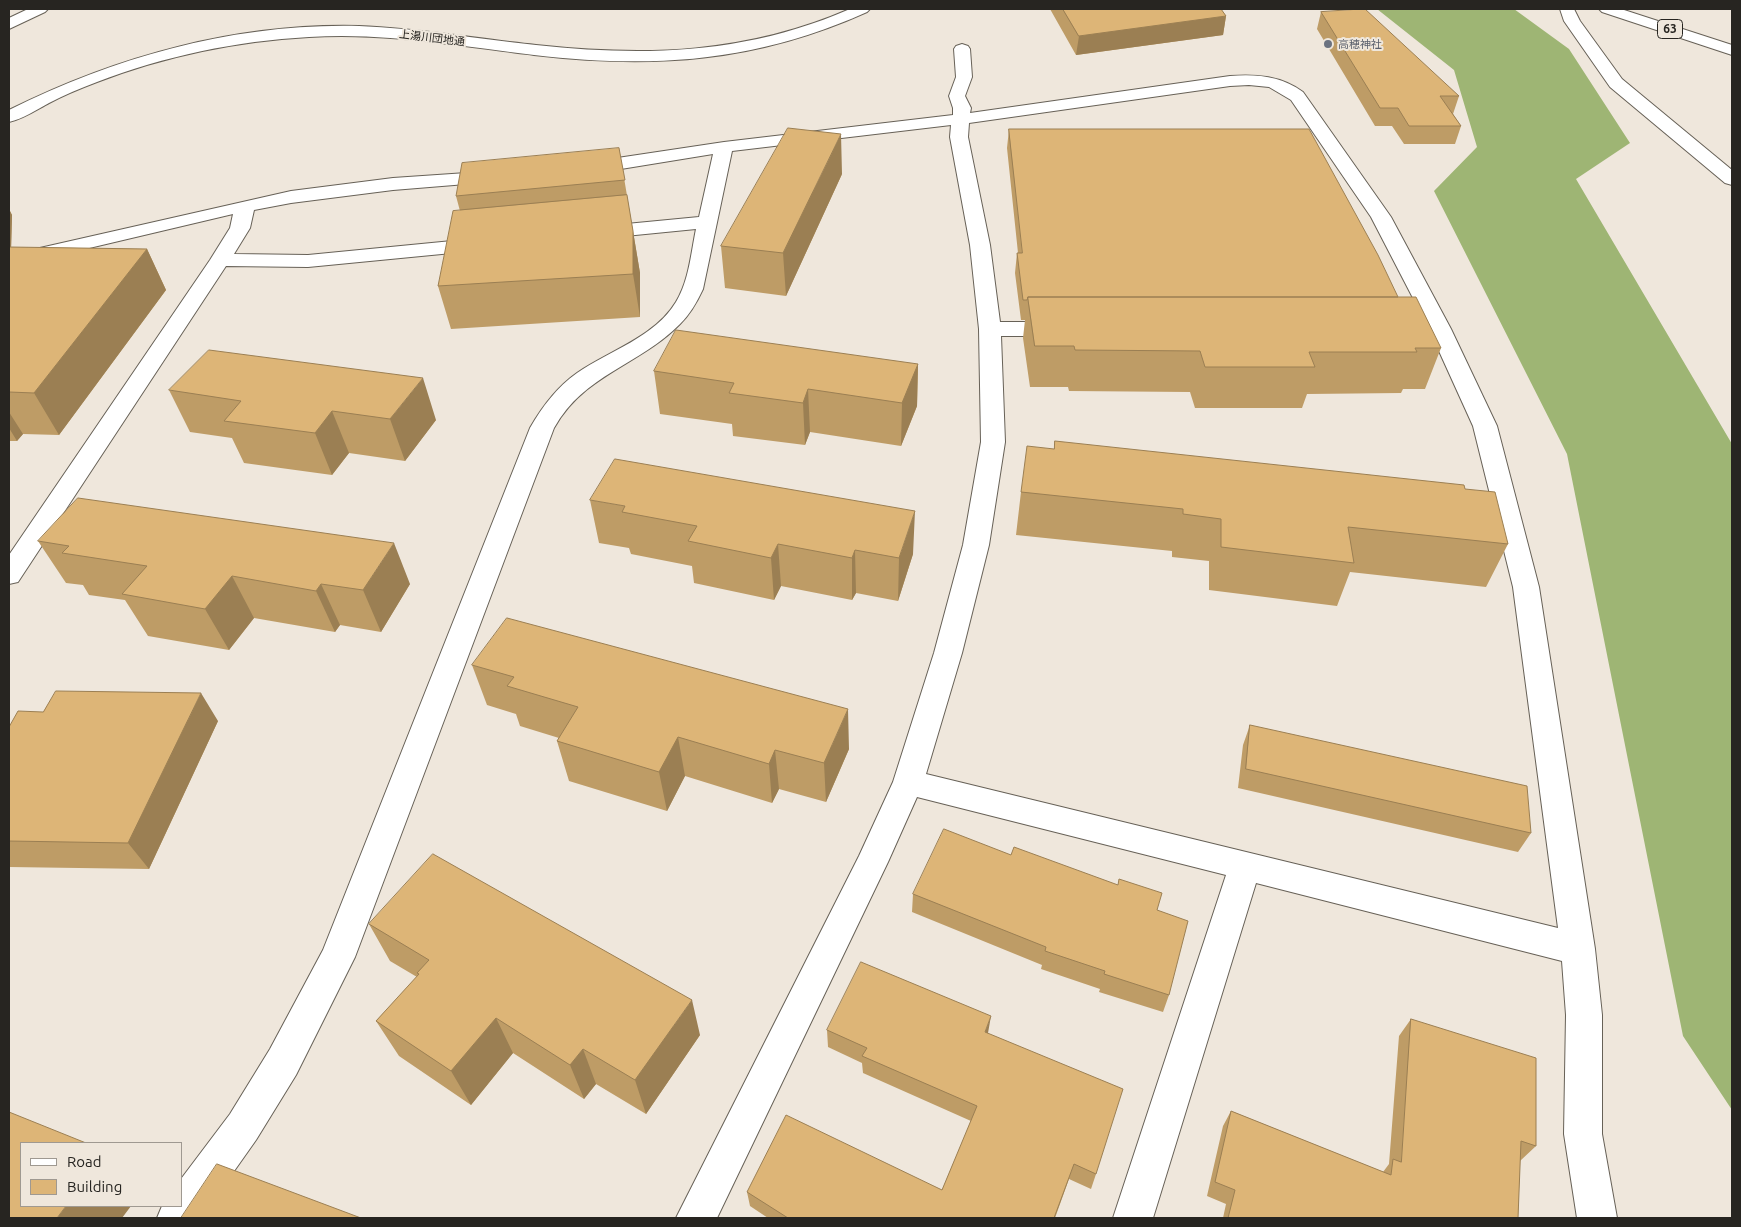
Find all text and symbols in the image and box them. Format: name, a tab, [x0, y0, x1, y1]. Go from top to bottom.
road number: 63	[1658, 20, 1682, 38]
street label: 上湯川団地通	[398, 27, 466, 49]
place label: 高穂神社	[1338, 37, 1382, 51]
marker: 高穂神社	[1322, 38, 1334, 50]
legend	[20, 1142, 182, 1207]
text: Road	[67, 1153, 102, 1170]
text: Building	[67, 1178, 122, 1195]

